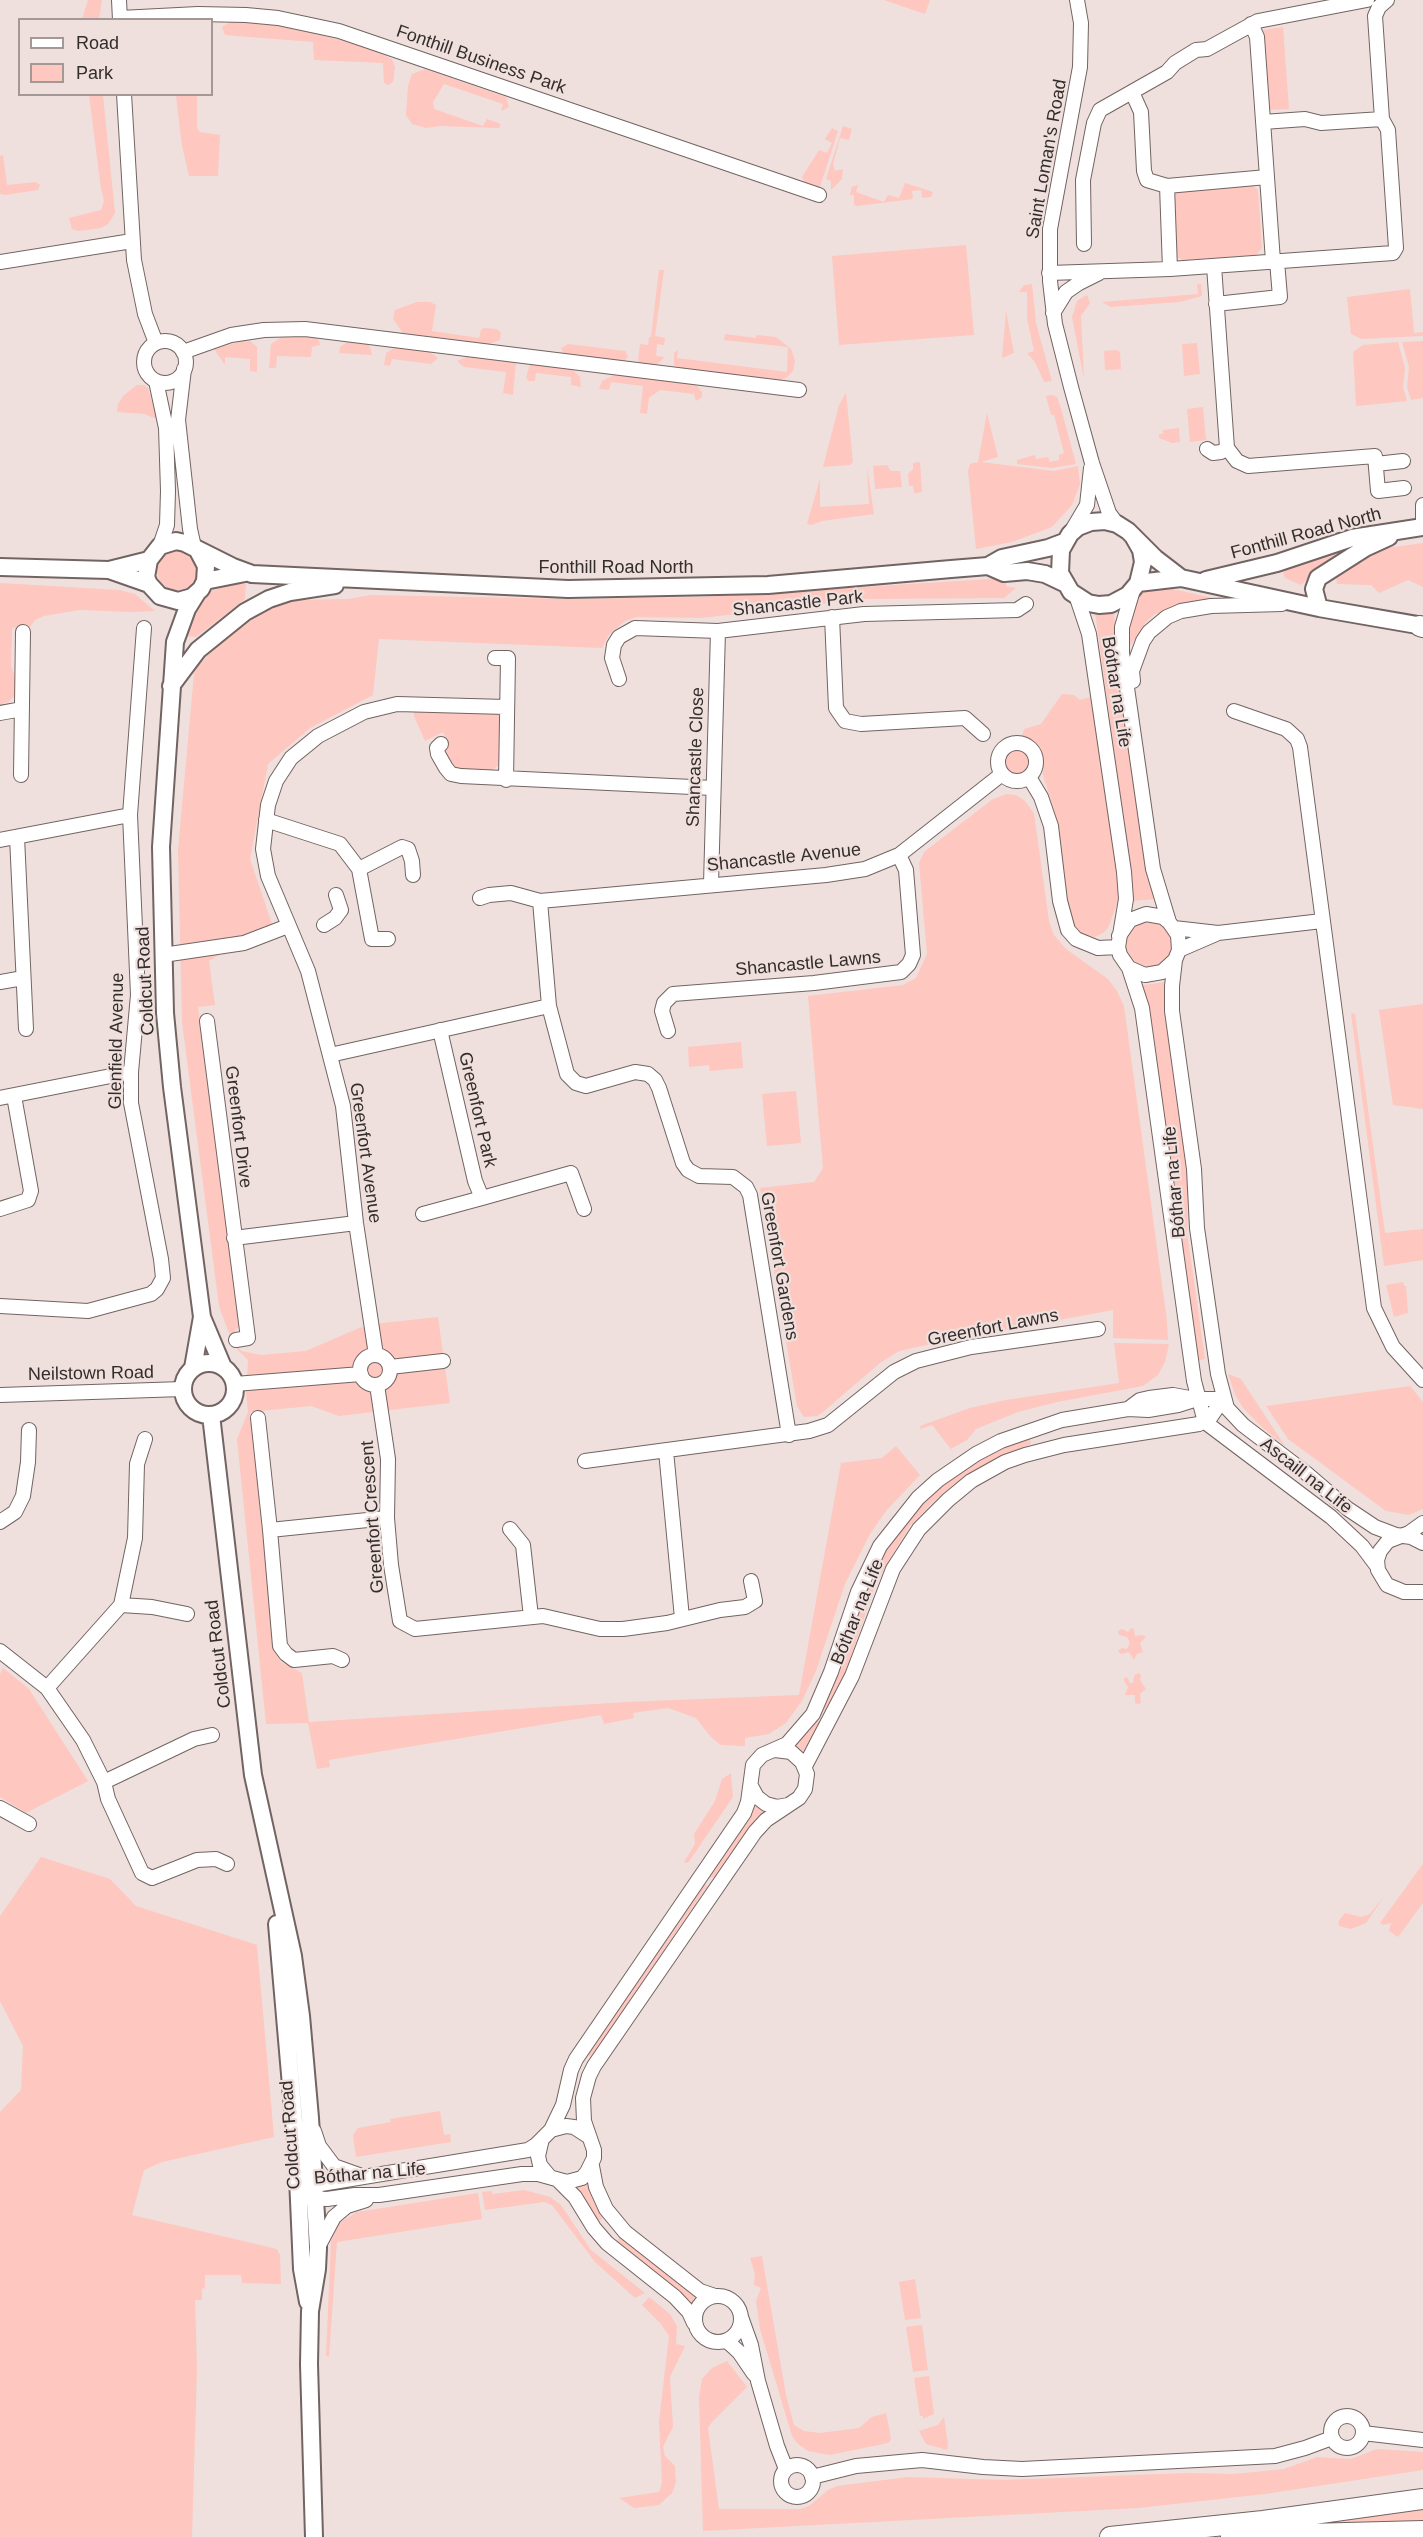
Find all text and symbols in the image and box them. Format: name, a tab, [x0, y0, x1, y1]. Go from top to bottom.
legend	[18, 18, 213, 96]
street label: Fonthill Business Park	[393, 21, 569, 99]
text: Road	[76, 33, 119, 53]
text: Park	[76, 63, 113, 83]
street label: Saint Loman's Road	[1022, 78, 1072, 240]
street label: Fonthill Road North	[1228, 503, 1384, 565]
street label: Fonthill Road North	[538, 557, 694, 579]
street label: Shancastle Park	[732, 586, 864, 622]
street label: Bóthar na Life	[1097, 635, 1135, 749]
street label: Shancastle Close	[683, 687, 709, 827]
street label: Shancastle Avenue	[706, 839, 862, 877]
street label: Coldcut Road	[132, 926, 160, 1036]
street label: Shancastle Lawns	[734, 947, 882, 981]
street label: Glenfield Avenue	[105, 972, 129, 1110]
street label: Greenfort Park	[453, 1050, 501, 1170]
street label: Greenfort Drive	[220, 1065, 256, 1189]
street label: Greenfort Avenue	[344, 1081, 386, 1225]
street label: Bóthar na Life	[1159, 1125, 1191, 1239]
street label: Greenfort Gardens	[755, 1190, 803, 1342]
street label: Greenfort Lawns	[926, 1305, 1060, 1351]
street label: Neilstown Road	[28, 1362, 154, 1386]
street label: Ascaill na Life	[1256, 1433, 1356, 1519]
street label: Greenfort Crescent	[357, 1440, 389, 1594]
street label: Bóthar na Life	[827, 1556, 889, 1668]
street label: Coldcut Road	[202, 1599, 236, 1709]
street label: Coldcut Road	[276, 2080, 306, 2190]
street label: Bóthar na Life	[313, 2158, 427, 2190]

